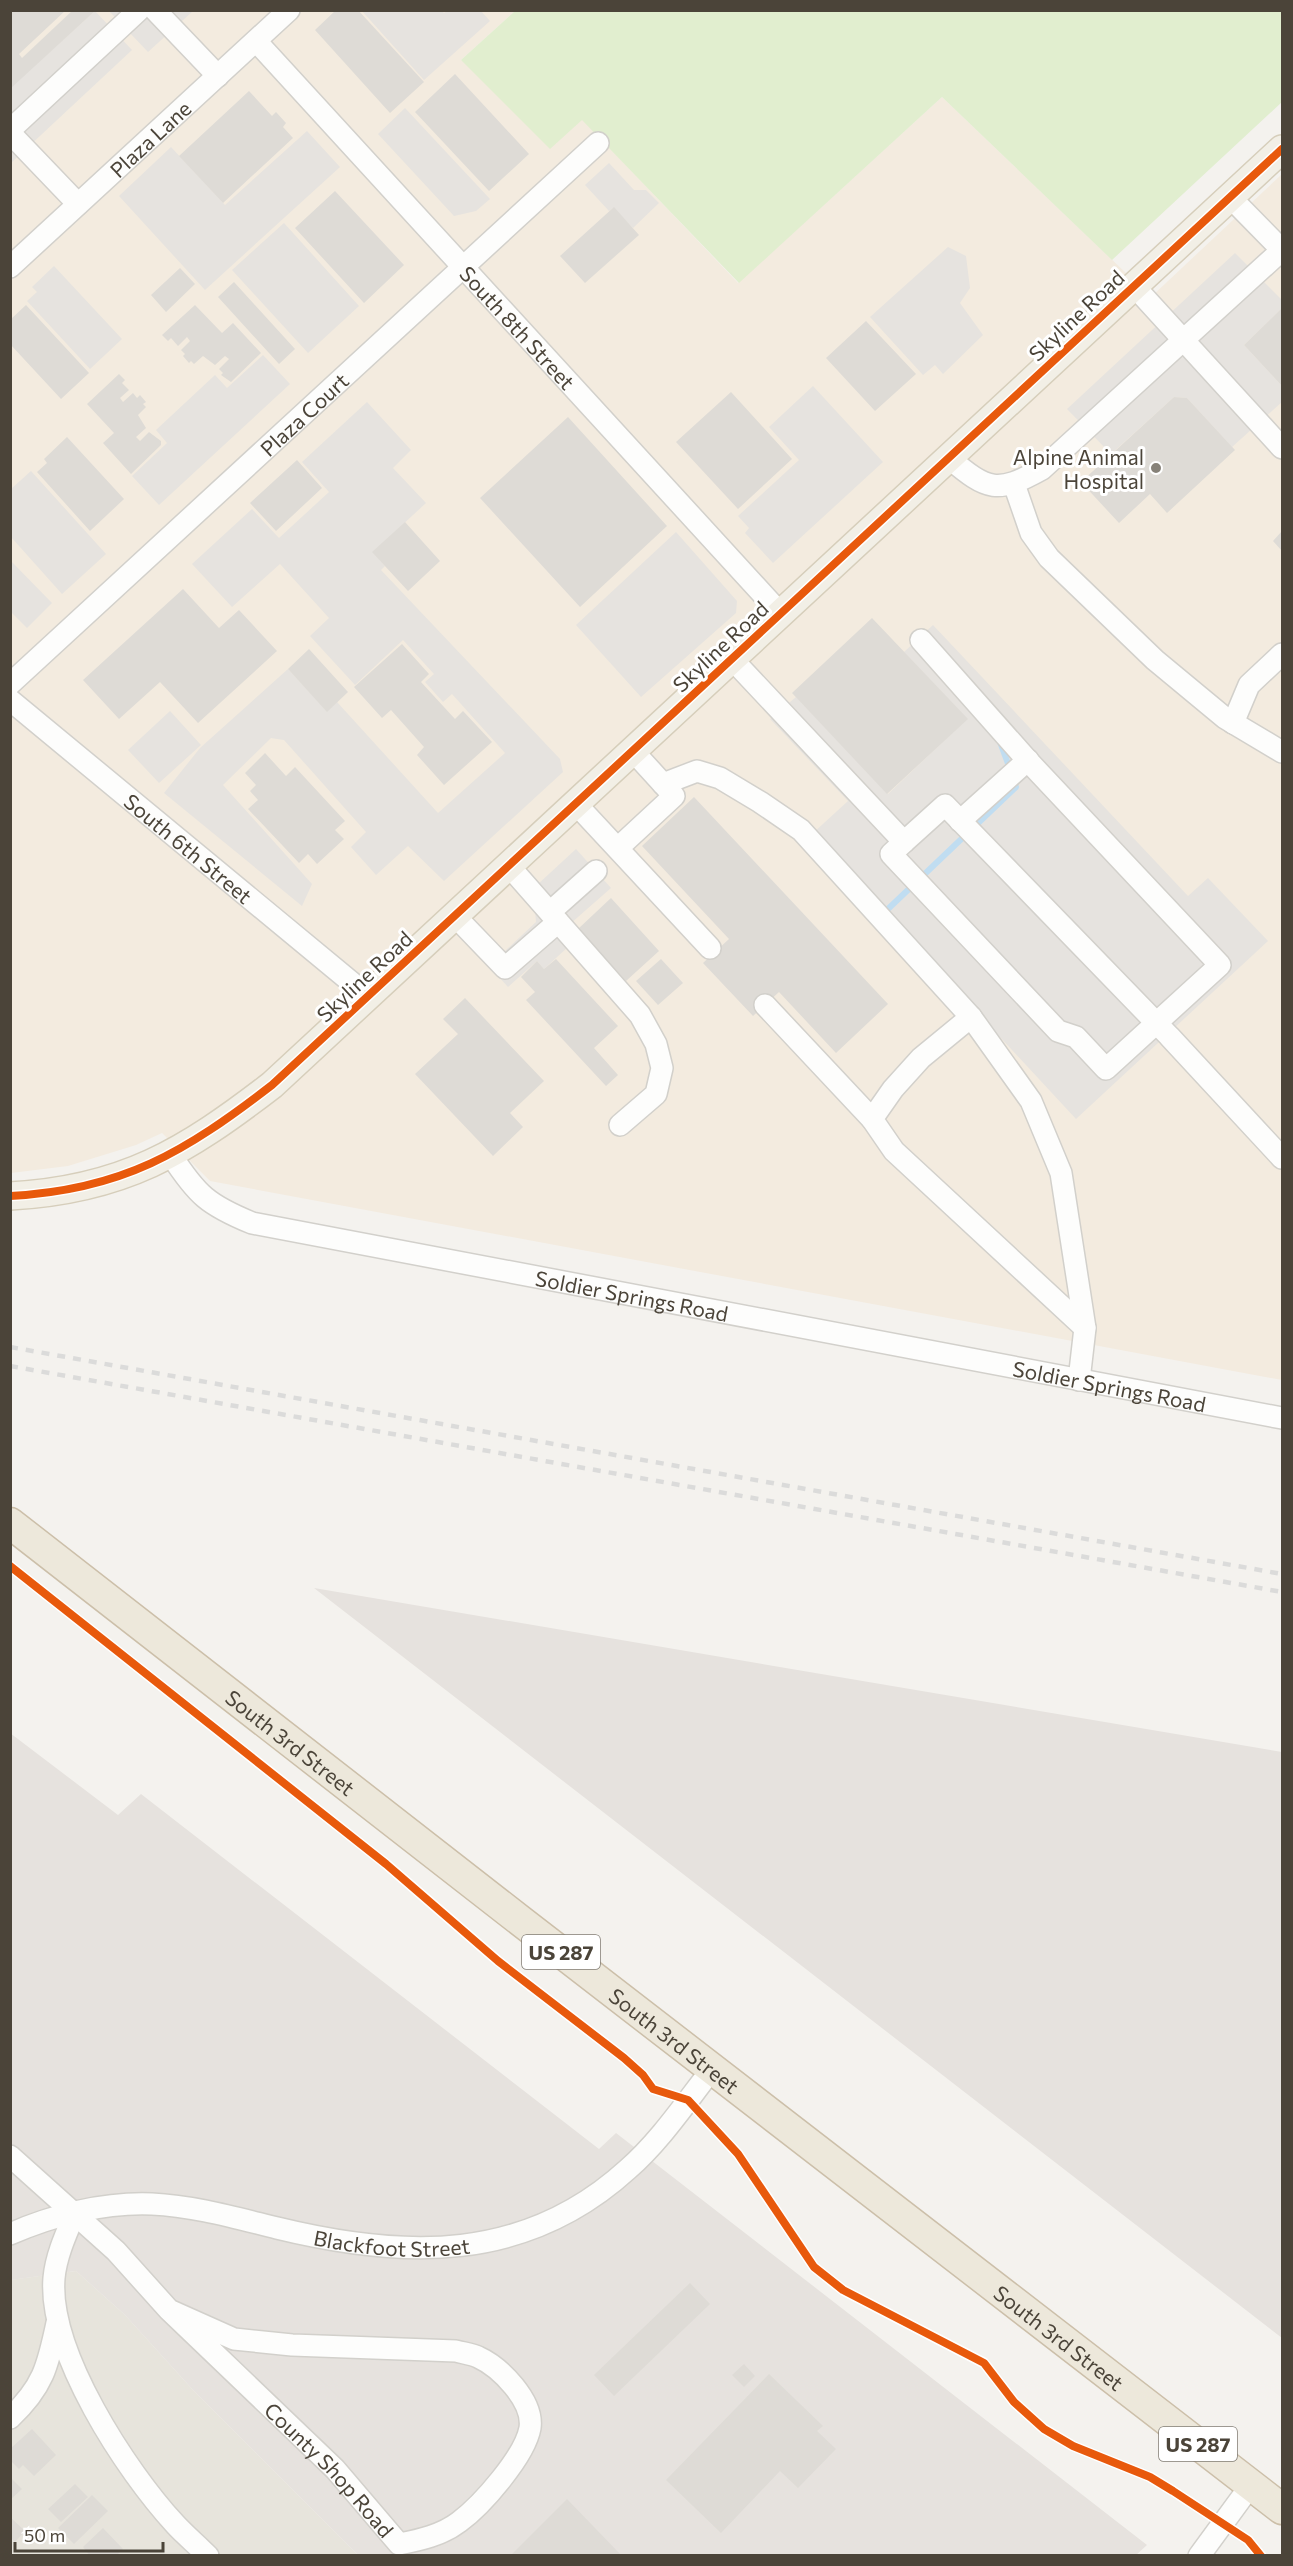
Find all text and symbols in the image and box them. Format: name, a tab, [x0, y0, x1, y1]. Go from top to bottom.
street label: Plaza Lane	[104, 95, 195, 182]
street label: South 8th Street	[455, 260, 581, 394]
street label: Skyline Road	[1023, 264, 1129, 366]
street label: Plaza Court	[254, 367, 353, 461]
place label: Alpine Animal Hospital	[1013, 444, 1144, 493]
marker: Alpine Animal Hospital	[1149, 461, 1163, 475]
street label: Skyline Road	[667, 595, 773, 697]
street label: South 6th Street	[120, 788, 258, 908]
street label: Skyline Road	[311, 925, 417, 1027]
street label: Soldier Springs Road	[533, 1264, 731, 1325]
street label: Soldier Springs Road	[1011, 1355, 1208, 1416]
street label: South 3rd Street	[221, 1684, 360, 1800]
road number: US 287	[522, 1935, 600, 1969]
street label: South 3rd Street	[605, 1982, 744, 2098]
street label: Blackfoot Street	[312, 2224, 471, 2260]
street label: South 3rd Street	[990, 2279, 1129, 2395]
street label: County Shop Road	[260, 2396, 400, 2542]
road number: US 287	[1159, 2427, 1237, 2461]
scale bar	[15, 2515, 164, 2553]
text: 50 m	[24, 2524, 65, 2546]

